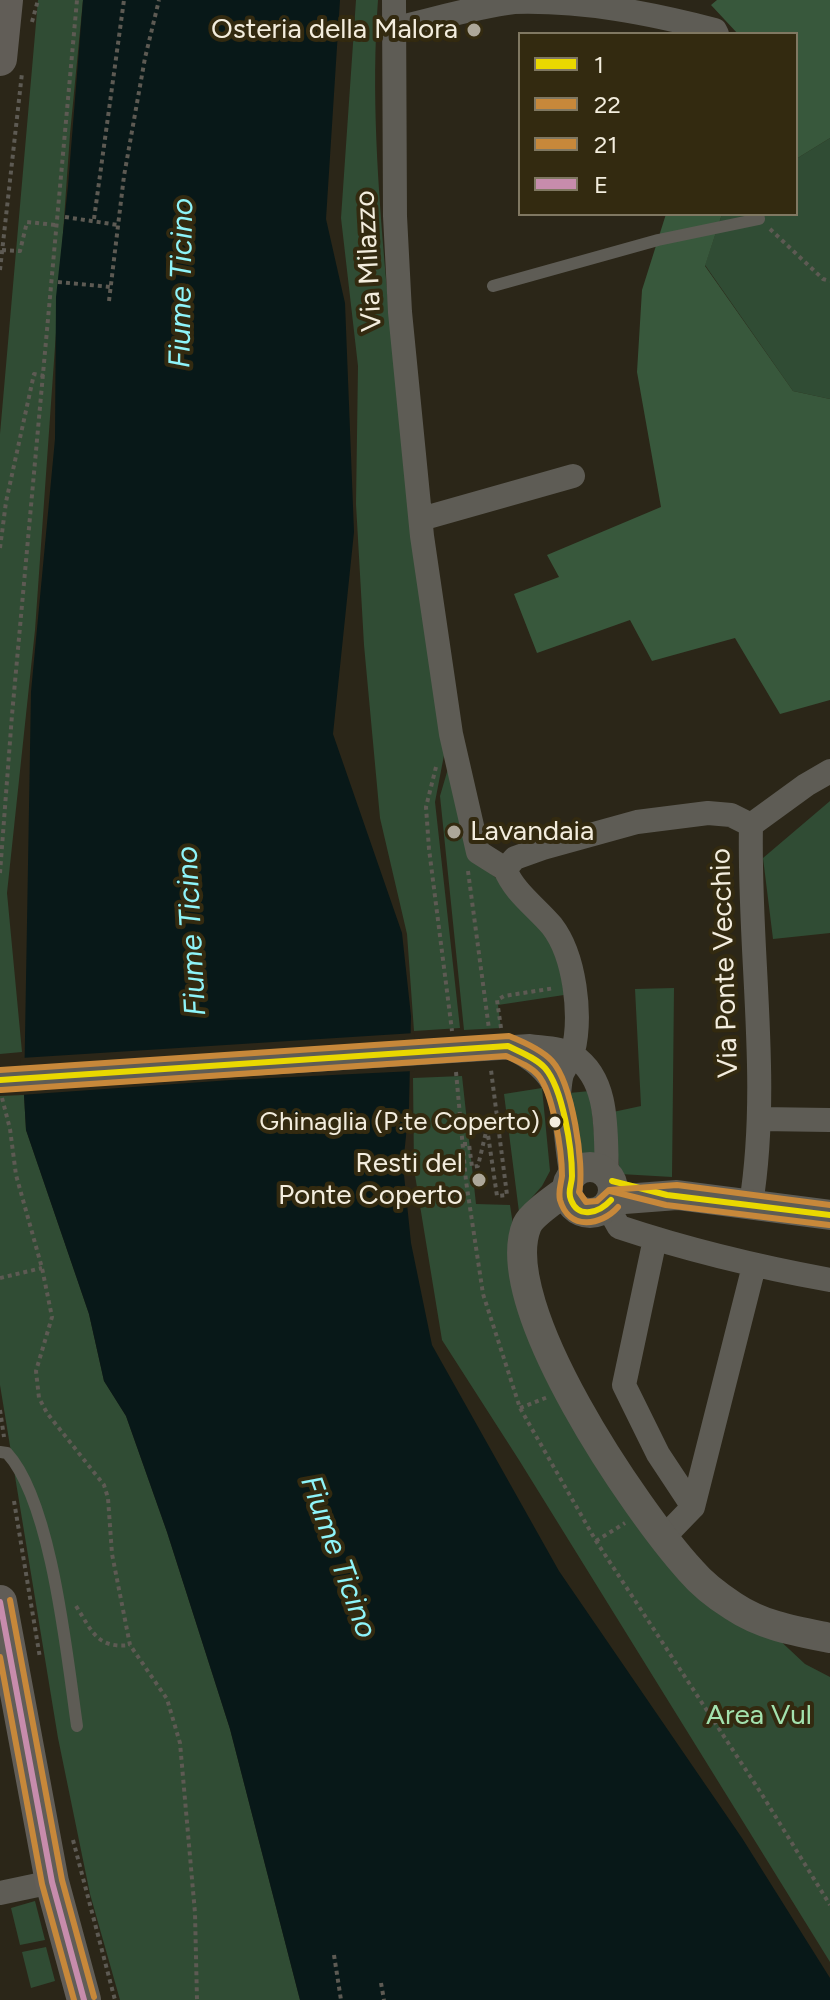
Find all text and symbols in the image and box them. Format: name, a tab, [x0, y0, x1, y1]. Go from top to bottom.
place label: Osteria della Malora	[211, 13, 458, 47]
marker: Osteria della Malora	[465, 21, 483, 39]
legend	[518, 32, 798, 216]
text: 1	[594, 50, 604, 79]
text: 22	[594, 90, 621, 119]
text: 21	[594, 130, 617, 159]
text: E	[594, 170, 608, 199]
street label: Via Milazzo	[349, 189, 389, 333]
water label: Fiume Ticino	[163, 198, 201, 368]
place label: Lavandaia	[470, 815, 594, 849]
marker: Lavandaia	[445, 823, 463, 841]
water label: Fiume Ticino	[170, 845, 214, 1017]
street label: Via Ponte Vecchio	[704, 848, 746, 1078]
place label: Ghinaglia (P.te Coperto)	[259, 1106, 540, 1138]
marker: Ghinaglia (P.te Coperto)	[547, 1114, 563, 1130]
place label: Resti del Ponte Coperto	[278, 1147, 463, 1213]
marker: Resti del Ponte Coperto	[470, 1171, 488, 1189]
water label: Fiume Ticino	[292, 1471, 384, 1643]
park label: Area Vul	[706, 1699, 812, 1733]

